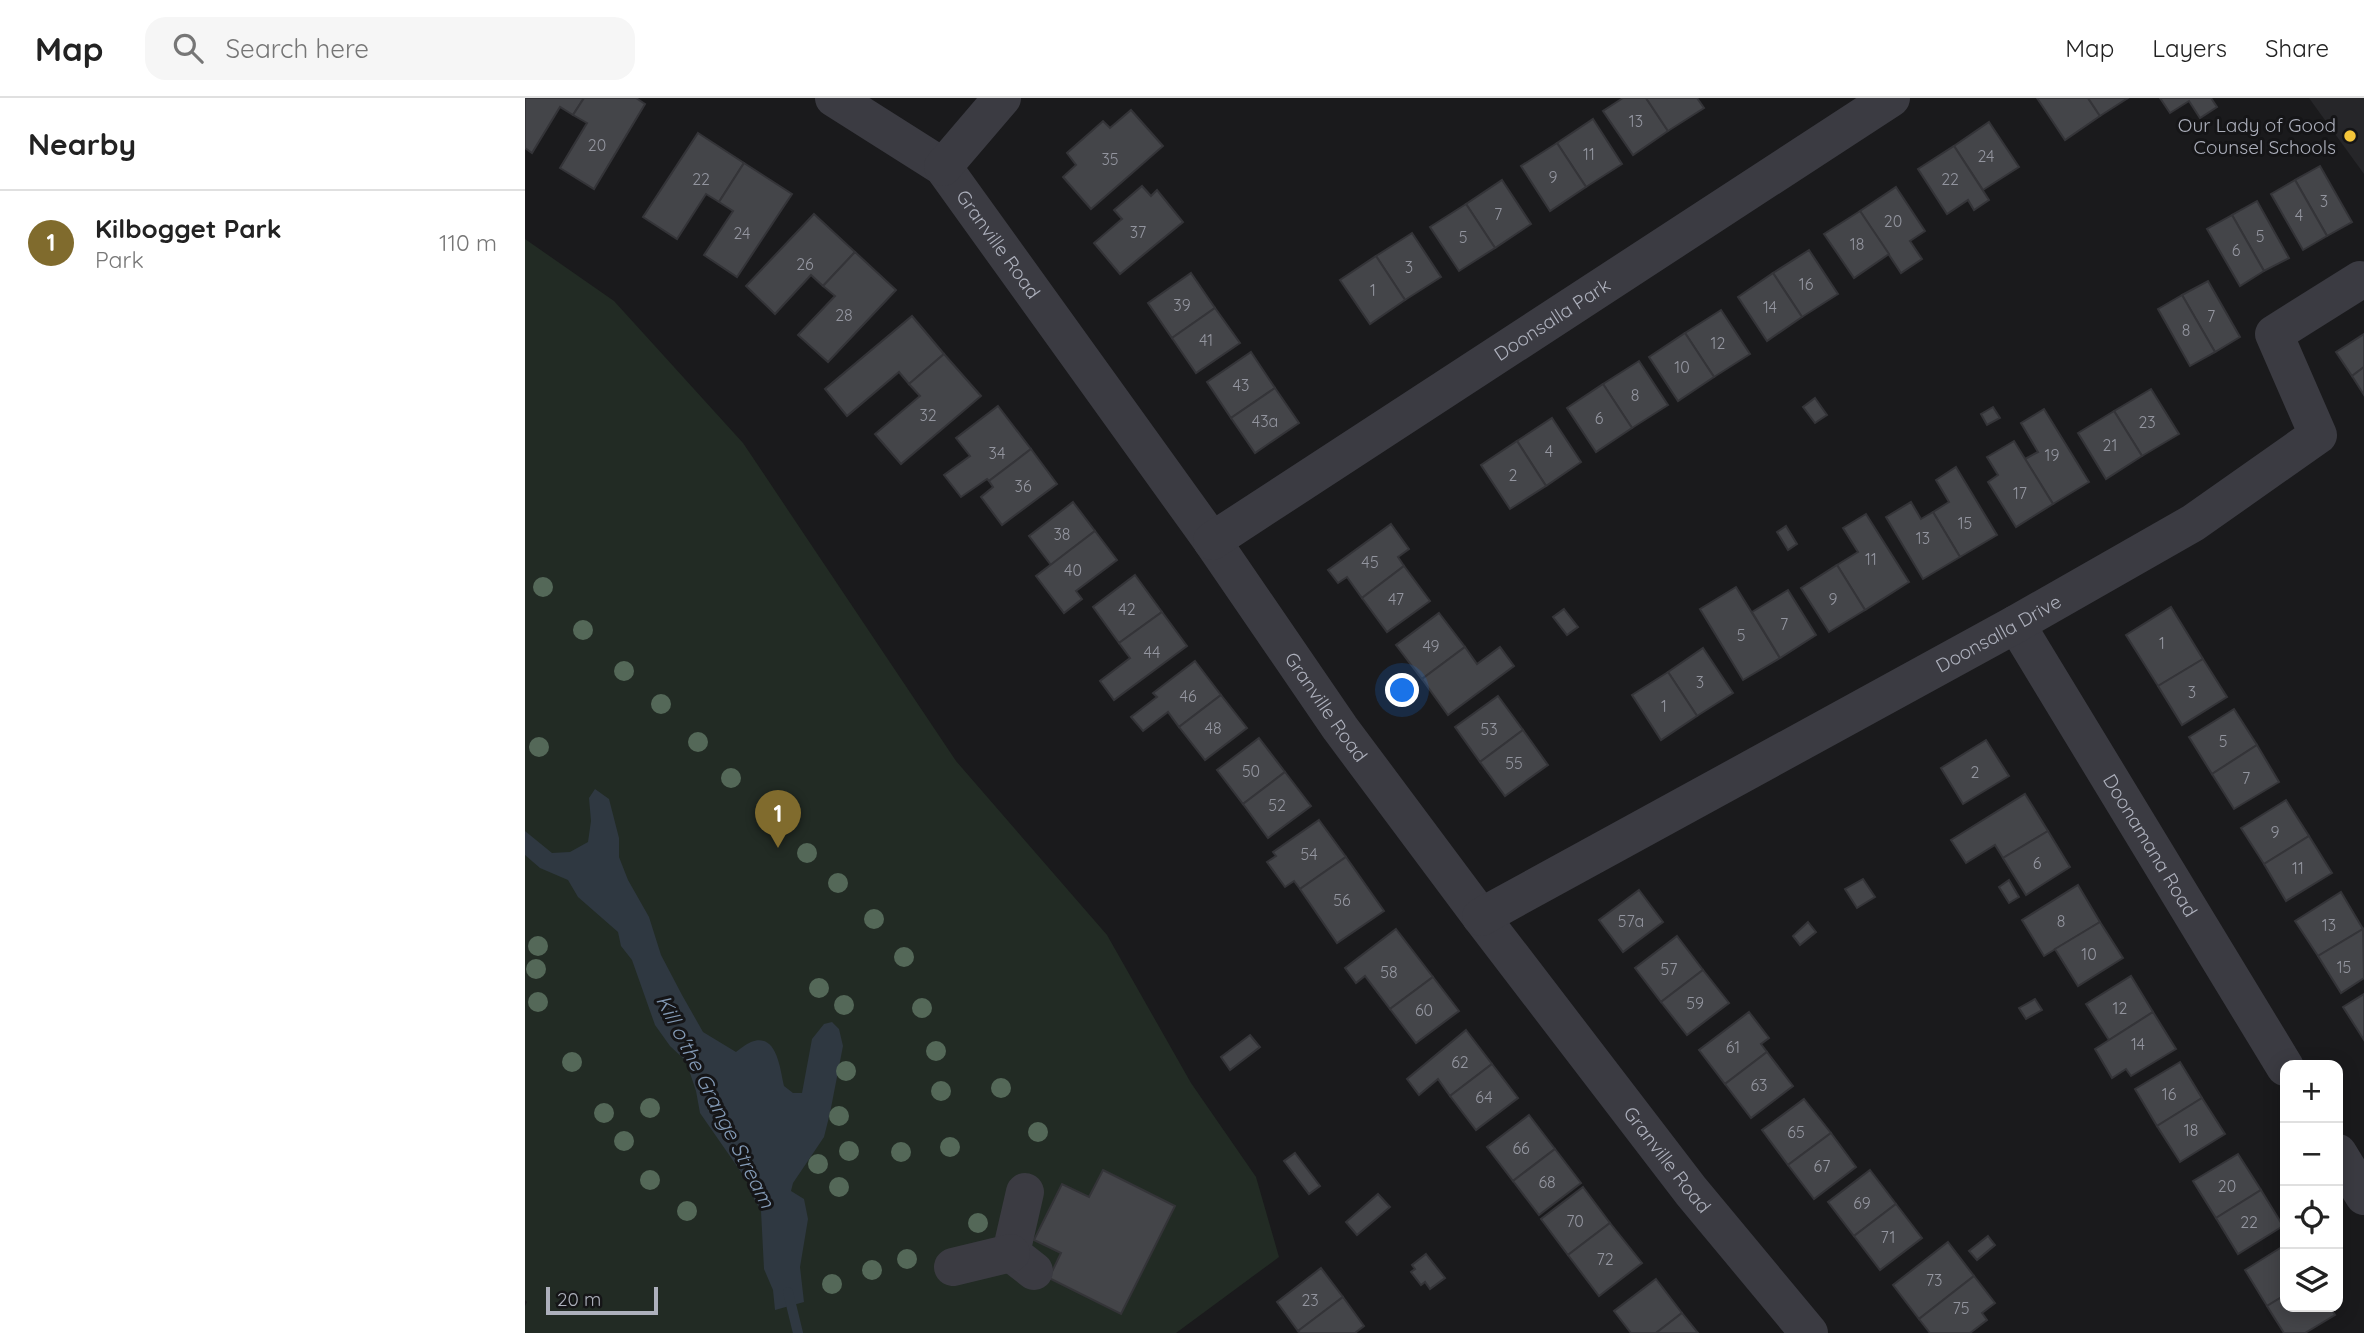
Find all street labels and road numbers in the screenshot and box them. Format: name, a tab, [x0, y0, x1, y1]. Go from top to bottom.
street label: Granville Road	[951, 185, 1046, 303]
street label: Doonsalla Park	[1489, 272, 1615, 366]
street label: Doonsalla Drive	[1931, 589, 2065, 678]
street label: Granville Road	[1280, 647, 1373, 766]
street label: Doonamana Road	[2098, 769, 2203, 921]
street label: Granville Road	[1618, 1101, 1716, 1218]

